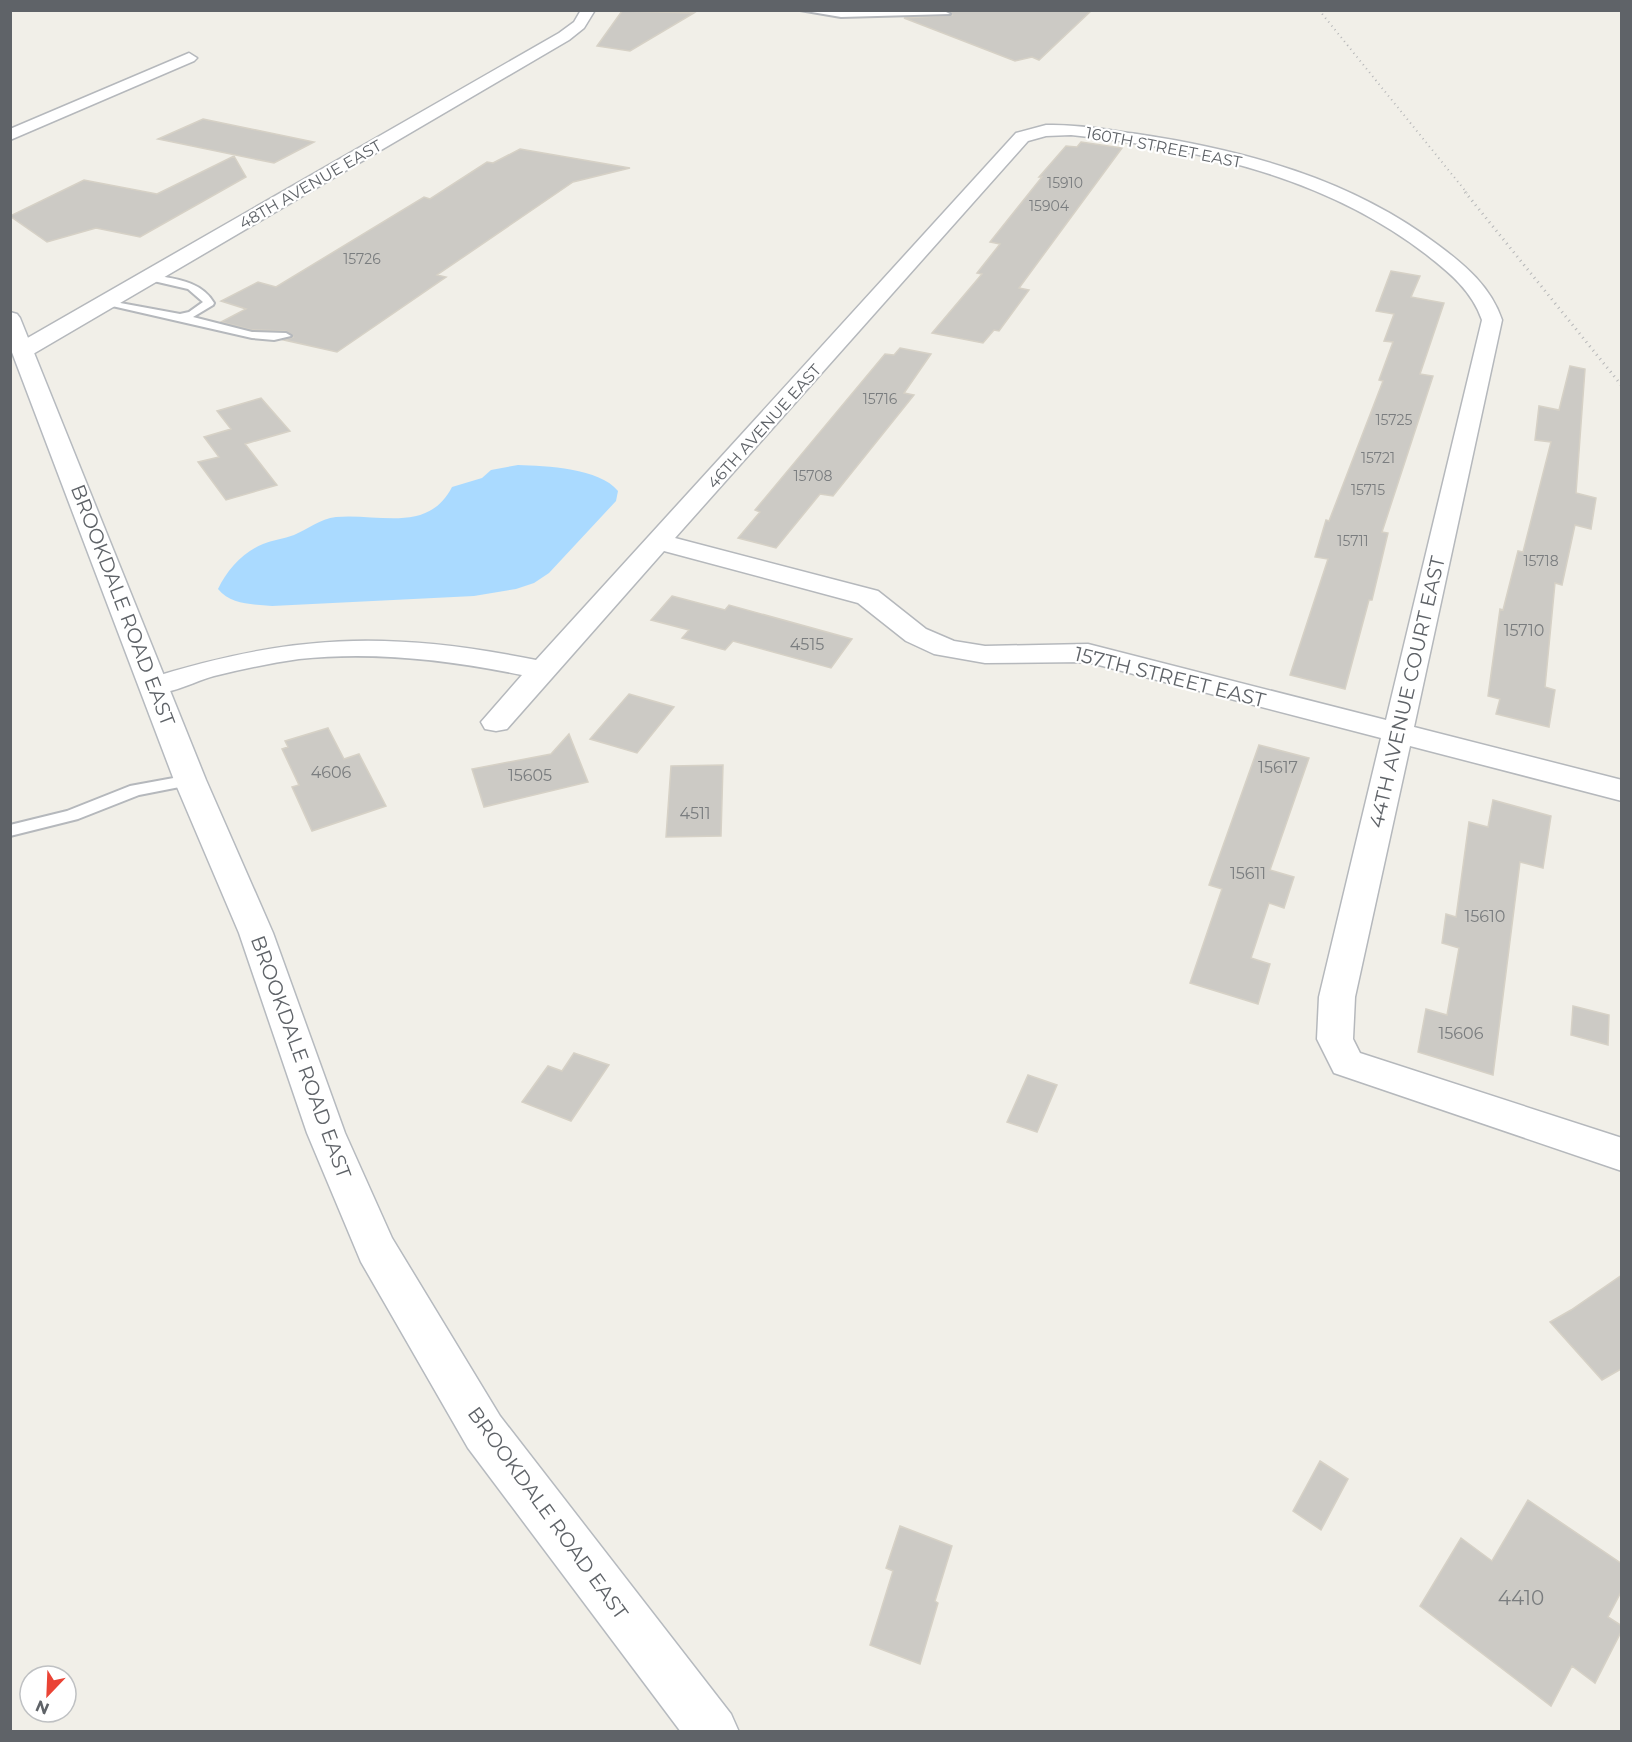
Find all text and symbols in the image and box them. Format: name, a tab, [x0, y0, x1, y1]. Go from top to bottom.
street label: 160TH STREET EAST	[1084, 123, 1244, 172]
street label: 48TH AVENUE EAST	[236, 135, 386, 233]
house number: 15910	[1047, 174, 1083, 192]
house number: 15904	[1029, 197, 1070, 215]
house number: 15726	[343, 250, 381, 268]
street label: 46TH AVENUE EAST	[704, 360, 826, 492]
house number: 15716	[863, 390, 898, 408]
house number: 15725	[1376, 411, 1413, 429]
house number: 15721	[1361, 449, 1395, 467]
house number: 15708	[794, 467, 833, 485]
street label: BROOKDALE ROAD EAST	[66, 481, 180, 730]
house number: 15715	[1351, 481, 1385, 499]
house number: 15711	[1337, 532, 1369, 550]
house number: 15718	[1523, 552, 1559, 570]
street label: 44TH AVENUE COURT EAST	[1364, 553, 1450, 830]
house number: 15710	[1504, 621, 1544, 640]
house number: 4515	[790, 635, 824, 654]
street label: 157TH STREET EAST	[1072, 642, 1268, 712]
house number: 15617	[1258, 758, 1298, 777]
house number: 4606	[311, 763, 352, 782]
house number: 15605	[508, 766, 552, 785]
house number: 4511	[679, 804, 711, 823]
house number: 15611	[1230, 864, 1266, 883]
house number: 15610	[1465, 907, 1505, 926]
street label: BROOKDALE ROAD EAST	[246, 932, 356, 1182]
house number: 15606	[1439, 1024, 1484, 1043]
street label: BROOKDALE ROAD EAST	[463, 1402, 633, 1624]
house number: 4410	[1498, 1586, 1544, 1610]
north arrow	[18, 1664, 78, 1724]
text: N	[33, 1696, 52, 1719]

